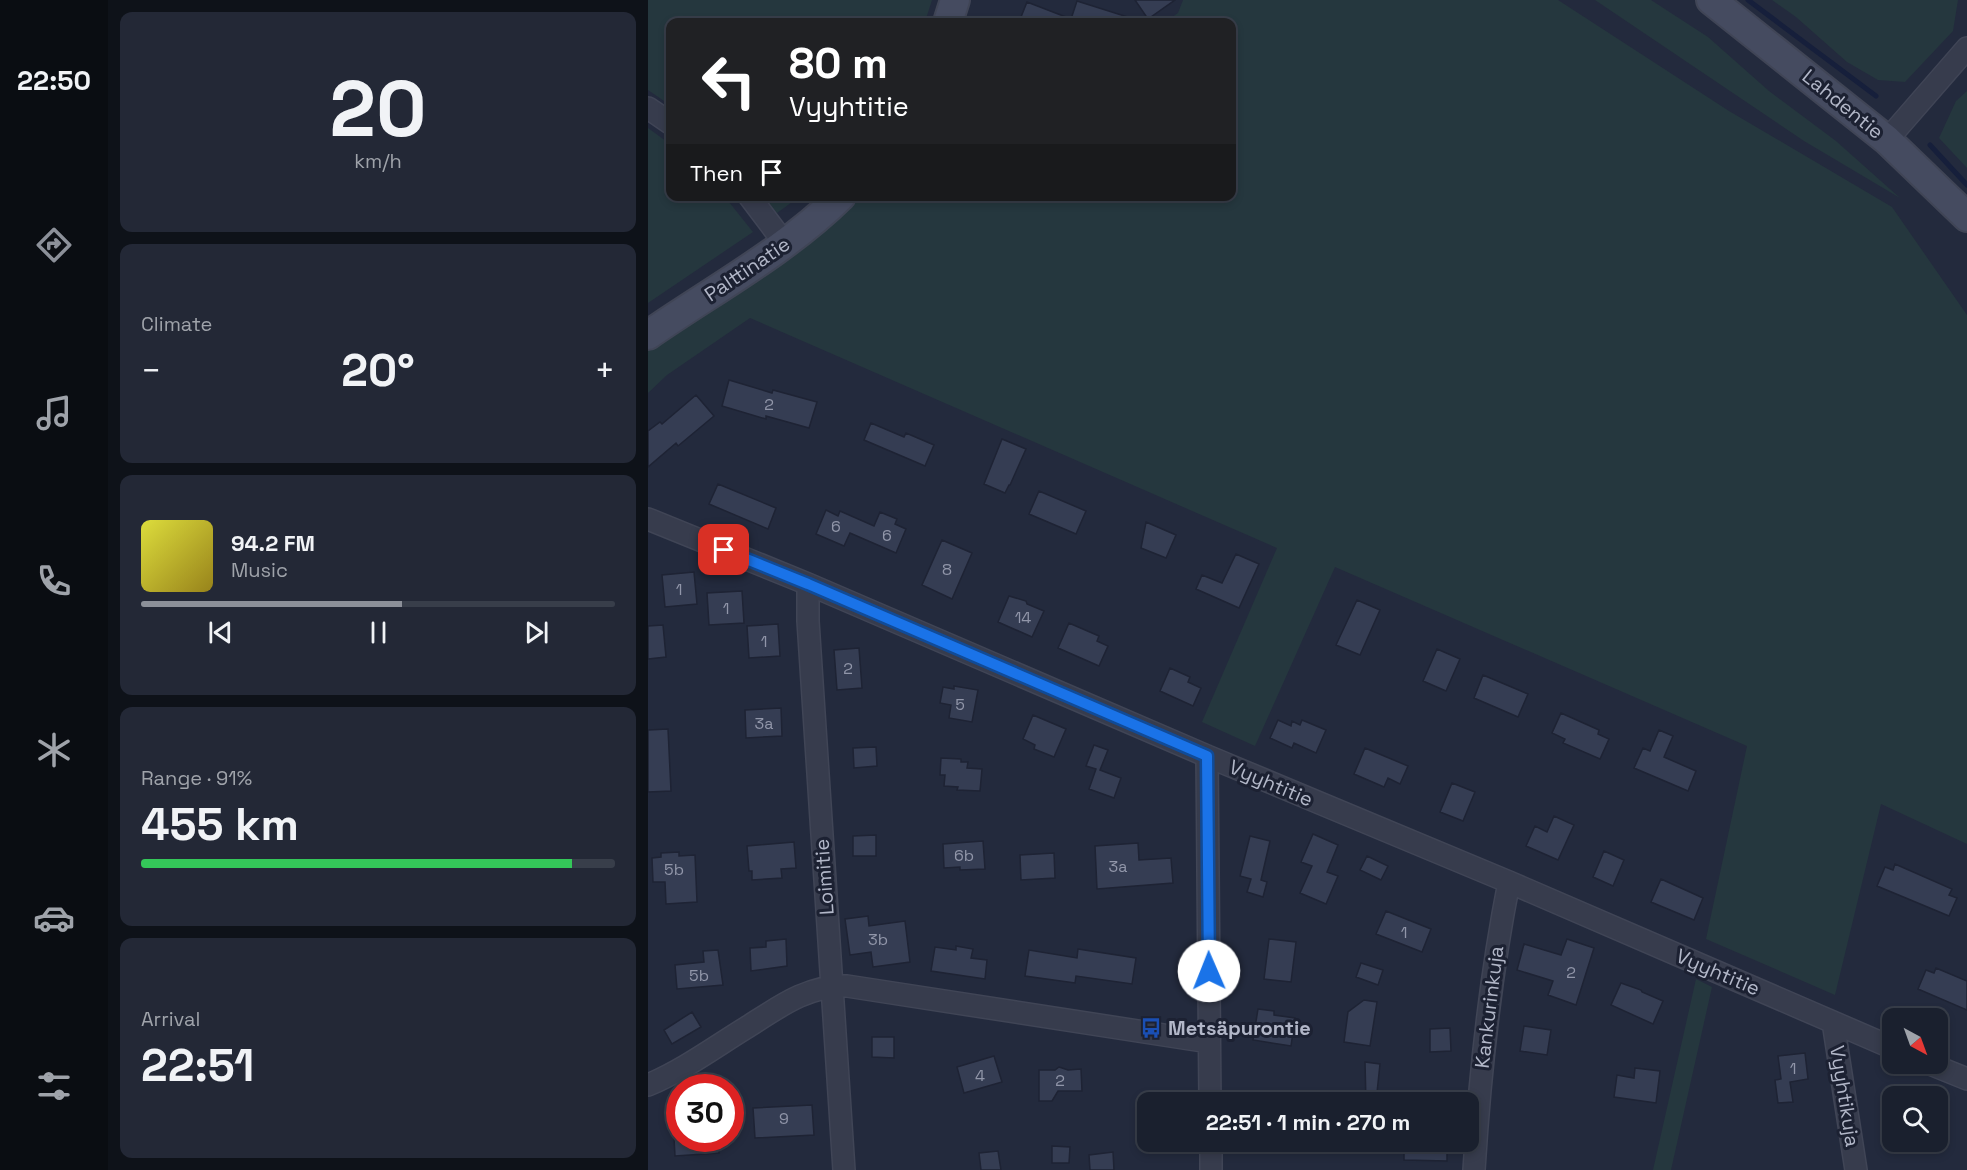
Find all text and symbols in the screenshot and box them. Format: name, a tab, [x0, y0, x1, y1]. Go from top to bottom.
text: 80 m	[789, 37, 888, 90]
icon: left	[690, 42, 768, 120]
text: 20	[330, 59, 426, 159]
text: 22:50	[17, 63, 91, 98]
street label: Lahdentie	[1797, 63, 1889, 145]
text: Vyyhtitie	[789, 89, 909, 124]
text: km/h	[354, 148, 402, 174]
icon: arrive	[755, 156, 788, 189]
text: Then	[690, 159, 743, 187]
icon: directions	[33, 224, 75, 266]
street label: Palttinatie	[699, 231, 795, 307]
text: Climate	[141, 311, 212, 337]
text: 20°	[341, 342, 415, 399]
text: −	[141, 350, 161, 392]
text: +	[595, 350, 615, 392]
icon: music	[33, 392, 75, 434]
house number: 2	[764, 394, 774, 415]
house number: 6	[831, 516, 841, 537]
pin	[698, 524, 749, 575]
house number: 6	[882, 525, 892, 546]
text: 94.2 FM	[231, 529, 315, 557]
icon: arrive	[707, 533, 740, 566]
text: Music	[231, 557, 288, 583]
house number: 8	[942, 559, 952, 580]
icon: phone	[33, 560, 75, 602]
house number: 1	[676, 579, 682, 600]
house number: 1	[723, 598, 729, 619]
house number: 14	[1015, 607, 1031, 628]
icon: previous	[204, 616, 237, 649]
icon: pause	[362, 616, 395, 649]
icon: next	[520, 616, 553, 649]
house number: 1	[761, 631, 767, 652]
house number: 2	[843, 658, 853, 679]
house number: 5	[955, 694, 965, 715]
house number: 3a	[755, 713, 773, 734]
icon: climate	[33, 729, 75, 771]
street label: Vyyhtitie	[1225, 754, 1317, 812]
text: Range · 91%	[141, 765, 252, 791]
text: 455 km	[141, 796, 299, 853]
street label: Loimitie	[808, 838, 840, 916]
house number: 6b	[954, 845, 974, 866]
house number: 3a	[1109, 856, 1127, 877]
house number: 5b	[664, 859, 684, 880]
icon: car	[33, 897, 75, 939]
house number: 1	[1401, 922, 1407, 943]
house number: 3b	[868, 929, 888, 950]
position arrow	[1177, 939, 1241, 1003]
street label: Vyyhtitie	[1672, 943, 1764, 1001]
street label: Kankurinkuja	[1469, 944, 1509, 1070]
house number: 2	[1566, 962, 1576, 983]
house number: 5b	[689, 965, 709, 986]
text: Arrival	[141, 1006, 200, 1032]
north arrow	[1882, 1008, 1948, 1074]
map controls	[1882, 1008, 1948, 1152]
place label: Metsäpurontie	[1168, 1015, 1311, 1041]
bus stop icon: Metsäpurontie	[1139, 1016, 1163, 1040]
text: 22:51	[141, 1037, 254, 1094]
street label: Vyyhtikuja	[1824, 1043, 1866, 1149]
house number: 1	[1790, 1058, 1796, 1079]
icon: filters	[33, 1065, 75, 1107]
house number: 4	[975, 1065, 985, 1086]
house number: 2	[1055, 1070, 1065, 1091]
speed limit sign: 30	[666, 1074, 744, 1152]
button: search	[1882, 1086, 1948, 1152]
house number: 9	[779, 1108, 789, 1129]
text: 22:51 · 1 min · 270 m	[1206, 1108, 1410, 1136]

